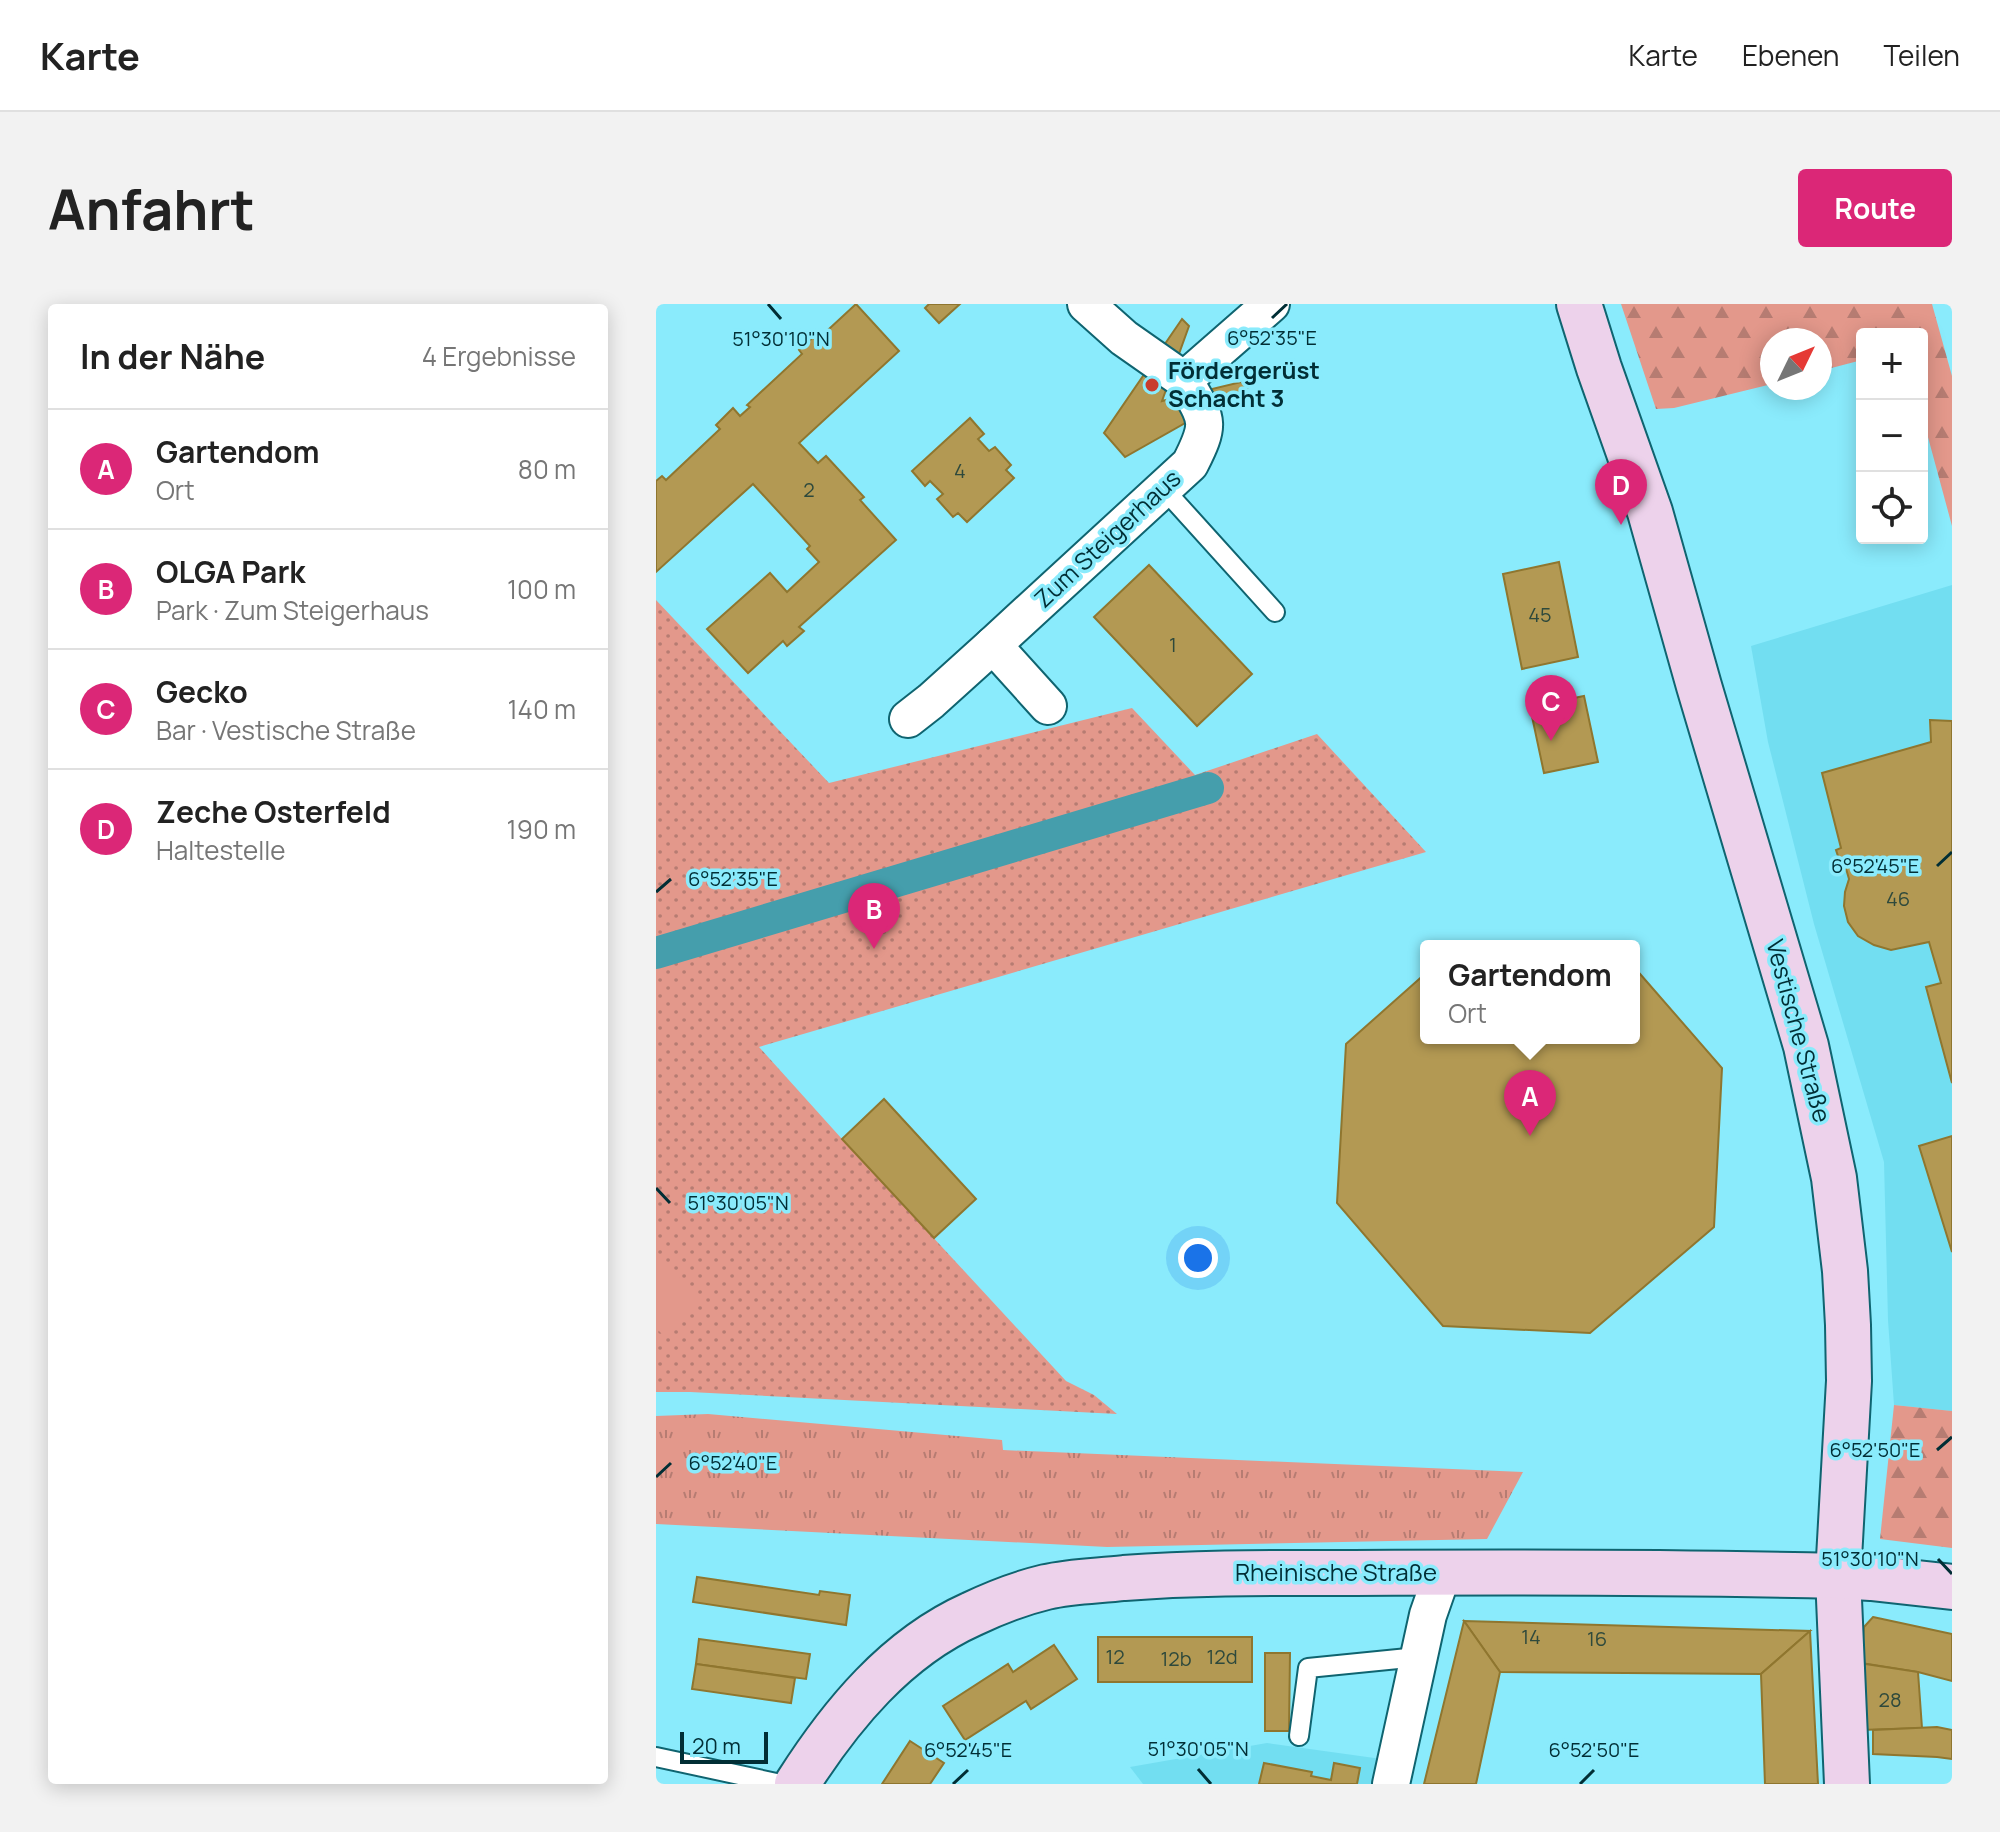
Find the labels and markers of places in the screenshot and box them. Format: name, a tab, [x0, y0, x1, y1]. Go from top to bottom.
place label: Fördergerüst Schacht 3	[1168, 353, 1320, 414]
marker: Fördergerüst Schacht 3	[1143, 376, 1161, 394]
pin: D	[1595, 459, 1647, 525]
pin: C	[1525, 675, 1577, 741]
pin: B	[848, 883, 900, 949]
pin: A	[1504, 1070, 1556, 1136]

